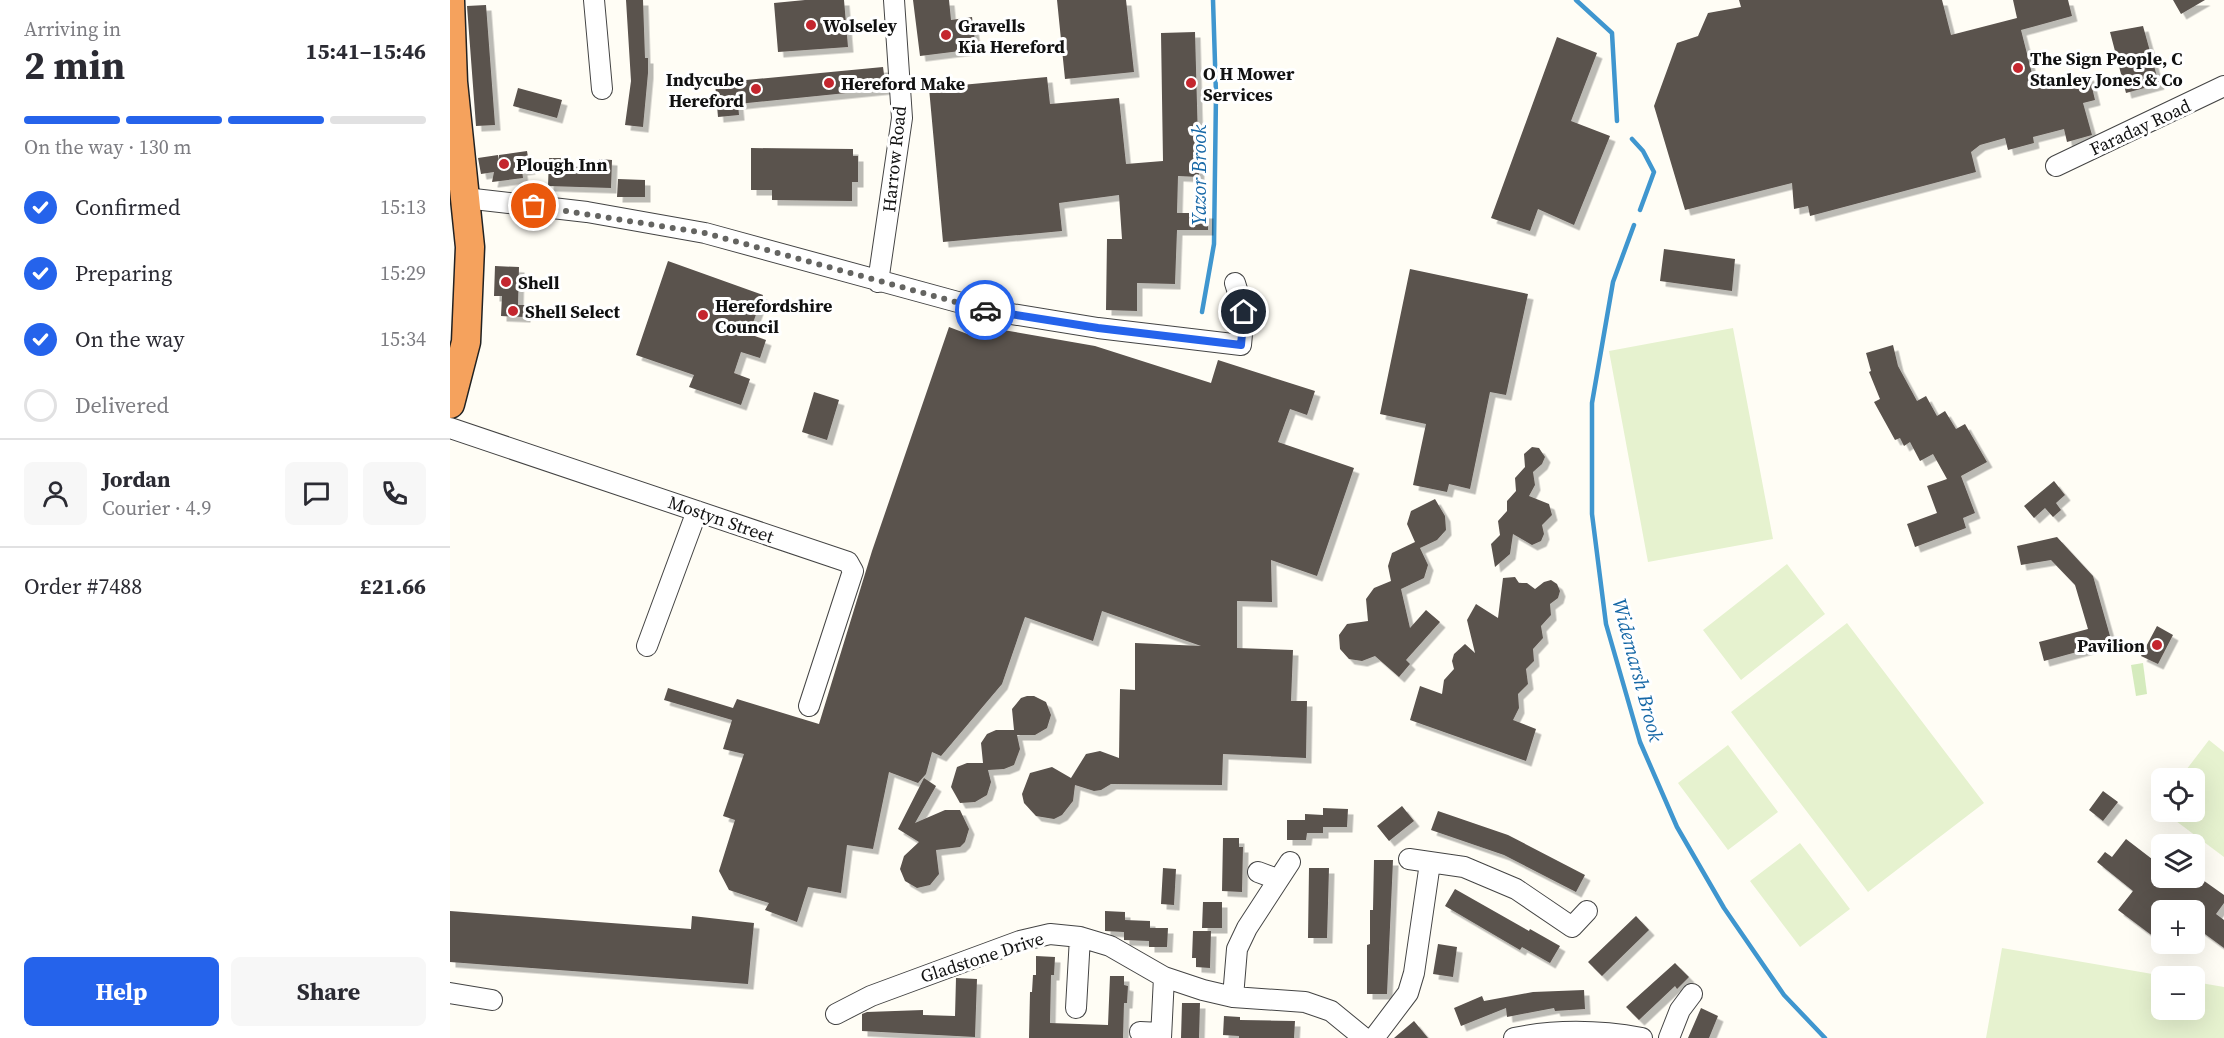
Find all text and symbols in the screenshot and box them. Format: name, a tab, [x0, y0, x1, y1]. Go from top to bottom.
place label: Wolseley	[823, 13, 897, 38]
place label: Gravells Kia Hereford	[958, 13, 1065, 59]
text: Arriving in	[24, 15, 121, 43]
marker: Wolseley	[804, 18, 818, 32]
marker: Gravells Kia Hereford	[939, 28, 953, 42]
text: 15:41–15:46	[306, 36, 426, 66]
text: 2 min	[24, 39, 125, 92]
place label: The Sign People, C Stanley Jones & Co	[2030, 46, 2183, 92]
place label: O H Mower Services	[1203, 61, 1295, 107]
marker: The Sign People, C Stanley Jones & Co	[2011, 61, 2025, 75]
place label: Indycube Hereford	[666, 67, 744, 113]
place label: Hereford Make	[841, 71, 965, 96]
marker: Hereford Make	[822, 76, 836, 90]
marker: O H Mower Services	[1184, 76, 1198, 90]
marker: Indycube Hereford	[749, 82, 763, 96]
street label: Faraday Road	[2086, 93, 2194, 161]
street label: Harrow Road	[876, 105, 912, 213]
water label: Yazor Brook	[1185, 124, 1213, 225]
text: On the way · 130 m	[24, 133, 191, 161]
place label: Plough Inn	[516, 152, 608, 177]
marker: Plough Inn	[497, 157, 511, 171]
pin	[508, 180, 559, 231]
icon: bag	[517, 189, 550, 222]
icon: check	[24, 191, 57, 224]
text: Confirmed	[75, 192, 180, 222]
text: 15:13	[380, 193, 426, 221]
icon: check	[24, 257, 57, 290]
text: Preparing	[75, 258, 172, 288]
text: 15:29	[380, 259, 426, 287]
place label: Shell	[518, 270, 560, 295]
marker: Shell	[499, 275, 513, 289]
courier	[955, 280, 1015, 340]
pin	[1218, 286, 1269, 337]
place label: Herefordshire Council	[715, 293, 832, 339]
icon: car	[969, 294, 1002, 327]
icon: home	[1227, 295, 1260, 328]
place label: Shell Select	[525, 299, 620, 324]
marker: Shell Select	[506, 304, 520, 318]
marker: Herefordshire Council	[696, 308, 710, 322]
icon: check	[24, 323, 57, 356]
text: On the way	[75, 324, 184, 354]
text: 15:34	[380, 325, 426, 353]
text: Delivered	[75, 390, 169, 420]
button: person	[24, 462, 87, 525]
button: chat	[285, 462, 348, 525]
button: phone	[363, 462, 426, 525]
text: Jordan	[102, 464, 170, 494]
street label: Mostyn Street	[665, 489, 777, 549]
text: Courier · 4.9	[102, 494, 211, 522]
text: Order #7488	[24, 571, 142, 601]
text: £21.66	[360, 571, 426, 601]
water label: Widemarsh Brook	[1605, 595, 1671, 745]
place label: Pavilion	[2077, 633, 2145, 658]
marker: Pavilion	[2150, 638, 2164, 652]
map controls	[2151, 768, 2205, 1020]
button: locate	[2151, 768, 2205, 822]
button: layers	[2151, 834, 2205, 888]
button: +	[2151, 900, 2205, 954]
street label: Gladstone Drive	[917, 925, 1047, 989]
button: Help	[24, 957, 219, 1026]
button: Share	[231, 957, 426, 1026]
button: −	[2151, 966, 2205, 1020]

